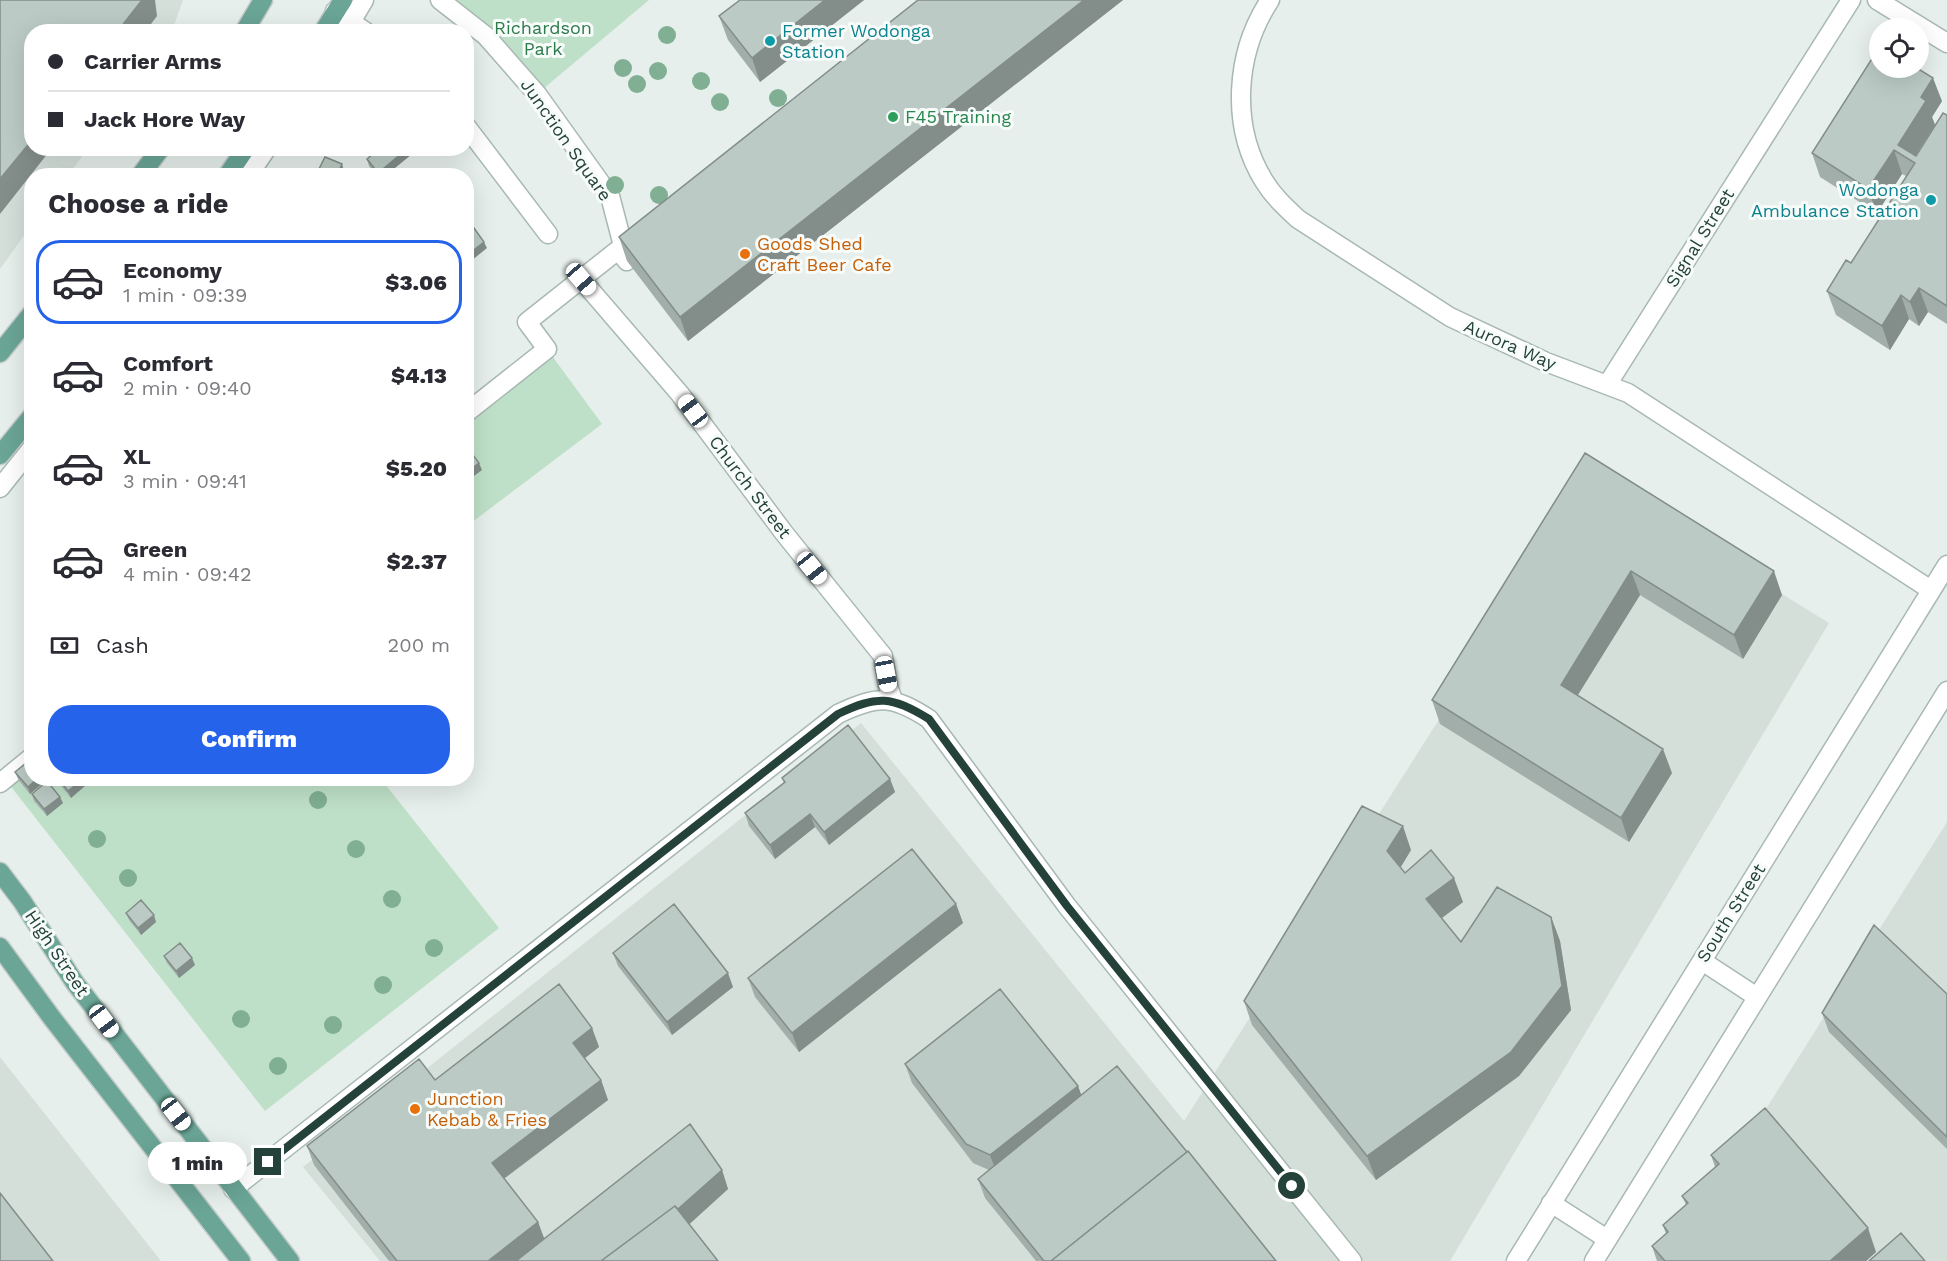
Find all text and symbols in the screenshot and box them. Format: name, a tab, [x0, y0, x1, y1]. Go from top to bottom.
park label: Richardson Park	[494, 17, 592, 59]
map controls	[1869, 18, 1929, 78]
button: locate	[1869, 18, 1929, 78]
place label: Former Wodonga Station	[782, 20, 931, 62]
marker: Former Wodonga Station	[763, 34, 777, 48]
text: Carrier Arms	[84, 49, 222, 74]
street label: Junction Square	[516, 75, 616, 205]
place label: F45 Training	[905, 106, 1011, 127]
text: Jack Hore Way	[84, 107, 245, 132]
marker: F45 Training	[886, 110, 900, 124]
place label: Wodonga Ambulance Station	[1751, 179, 1919, 221]
street label: Signal Street	[1661, 184, 1738, 291]
text: Choose a ride	[48, 188, 228, 220]
marker: Wodonga Ambulance Station	[1924, 193, 1938, 207]
place label: Goods Shed Craft Beer Cafe	[757, 233, 892, 275]
marker: Goods Shed Craft Beer Cafe	[738, 247, 752, 261]
icon: car	[51, 255, 105, 309]
text: Economy	[123, 258, 222, 283]
car	[562, 260, 600, 298]
text: $3.06	[385, 270, 447, 295]
text: 1 min · 09:39	[123, 283, 247, 307]
street label: Aurora Way	[1461, 315, 1560, 375]
icon: car	[51, 348, 105, 402]
text: Comfort	[123, 351, 213, 376]
text: $4.13	[391, 363, 447, 388]
text: 2 min · 09:40	[123, 376, 252, 400]
car	[675, 391, 711, 431]
street label: Church Street	[705, 431, 796, 543]
icon: car	[51, 441, 105, 495]
text: XL	[123, 444, 151, 469]
text: $5.20	[386, 456, 447, 481]
text: 3 min · 09:41	[123, 469, 247, 493]
icon: car	[51, 534, 105, 588]
text: Green	[123, 537, 187, 562]
car	[794, 548, 830, 588]
text: $2.37	[387, 549, 447, 574]
text: 4 min · 09:42	[123, 562, 252, 586]
icon: cash	[48, 629, 81, 662]
text: Cash	[96, 633, 149, 658]
text: 200 m	[388, 633, 450, 657]
car	[874, 655, 898, 693]
button: Confirm	[48, 705, 450, 774]
street label: South Street	[1692, 859, 1770, 966]
street label: High Street	[21, 906, 94, 1000]
car	[86, 1001, 122, 1041]
place label: Junction Kebab & Fries	[427, 1088, 547, 1130]
car	[158, 1094, 194, 1134]
marker: Junction Kebab & Fries	[408, 1102, 422, 1116]
callout: 1 min	[148, 1141, 247, 1183]
route end	[254, 1148, 281, 1175]
text: 1 min	[172, 1151, 223, 1175]
route start	[1278, 1172, 1305, 1199]

